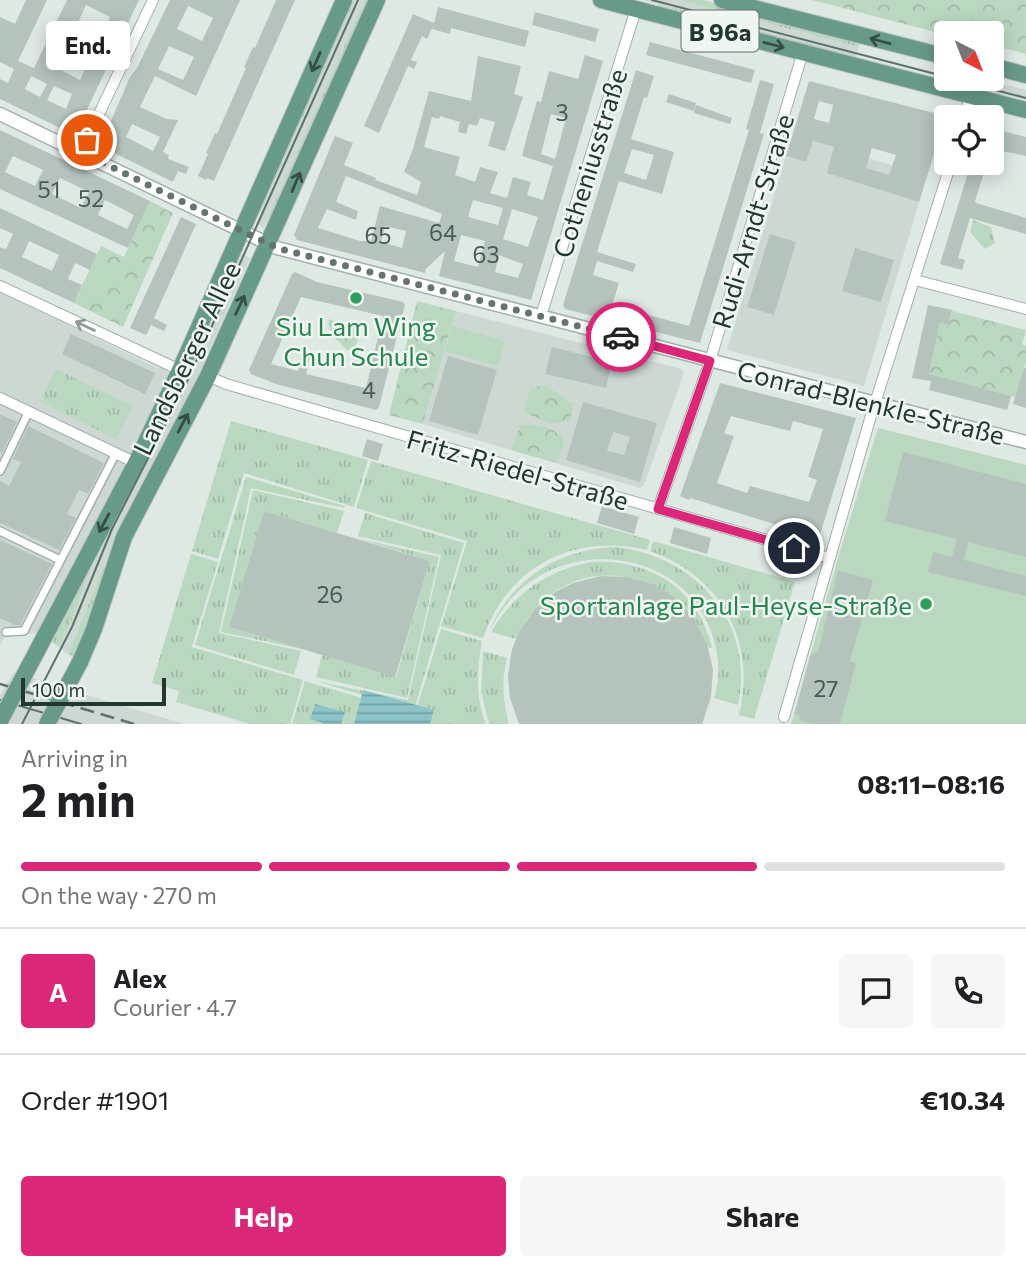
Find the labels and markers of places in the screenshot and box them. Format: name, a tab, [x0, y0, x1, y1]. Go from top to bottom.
callout: End.	[45, 21, 129, 70]
pin	[57, 110, 117, 170]
marker: Siu Lam Wing Chun Schule	[348, 290, 364, 306]
place label: Siu Lam Wing Chun Schule	[276, 310, 436, 371]
pin	[764, 518, 824, 578]
place label: Sportanlage Paul-Heyse-Straße	[540, 589, 912, 620]
marker: Sportanlage Paul-Heyse-Straße	[918, 596, 934, 612]

